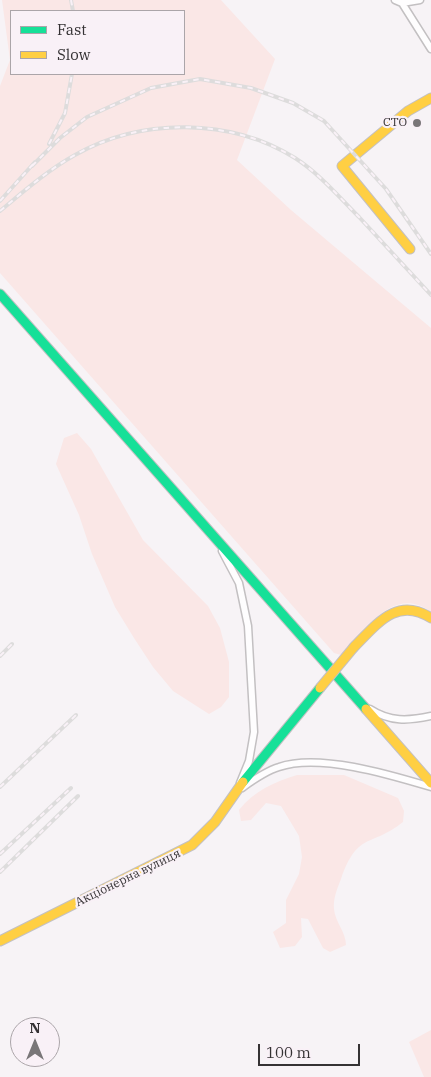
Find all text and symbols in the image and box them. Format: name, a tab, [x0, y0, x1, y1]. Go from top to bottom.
legend	[10, 10, 185, 75]
text: Fast	[57, 20, 87, 39]
text: Slow	[57, 45, 90, 64]
place label: СТО	[383, 116, 407, 130]
marker: СТО	[411, 117, 423, 129]
street label: Акціонерна вулиця	[73, 846, 183, 910]
north arrow	[10, 1017, 60, 1067]
text: N	[29, 1019, 41, 1037]
scale bar	[261, 1034, 364, 1066]
text: 100 m	[266, 1043, 311, 1062]

